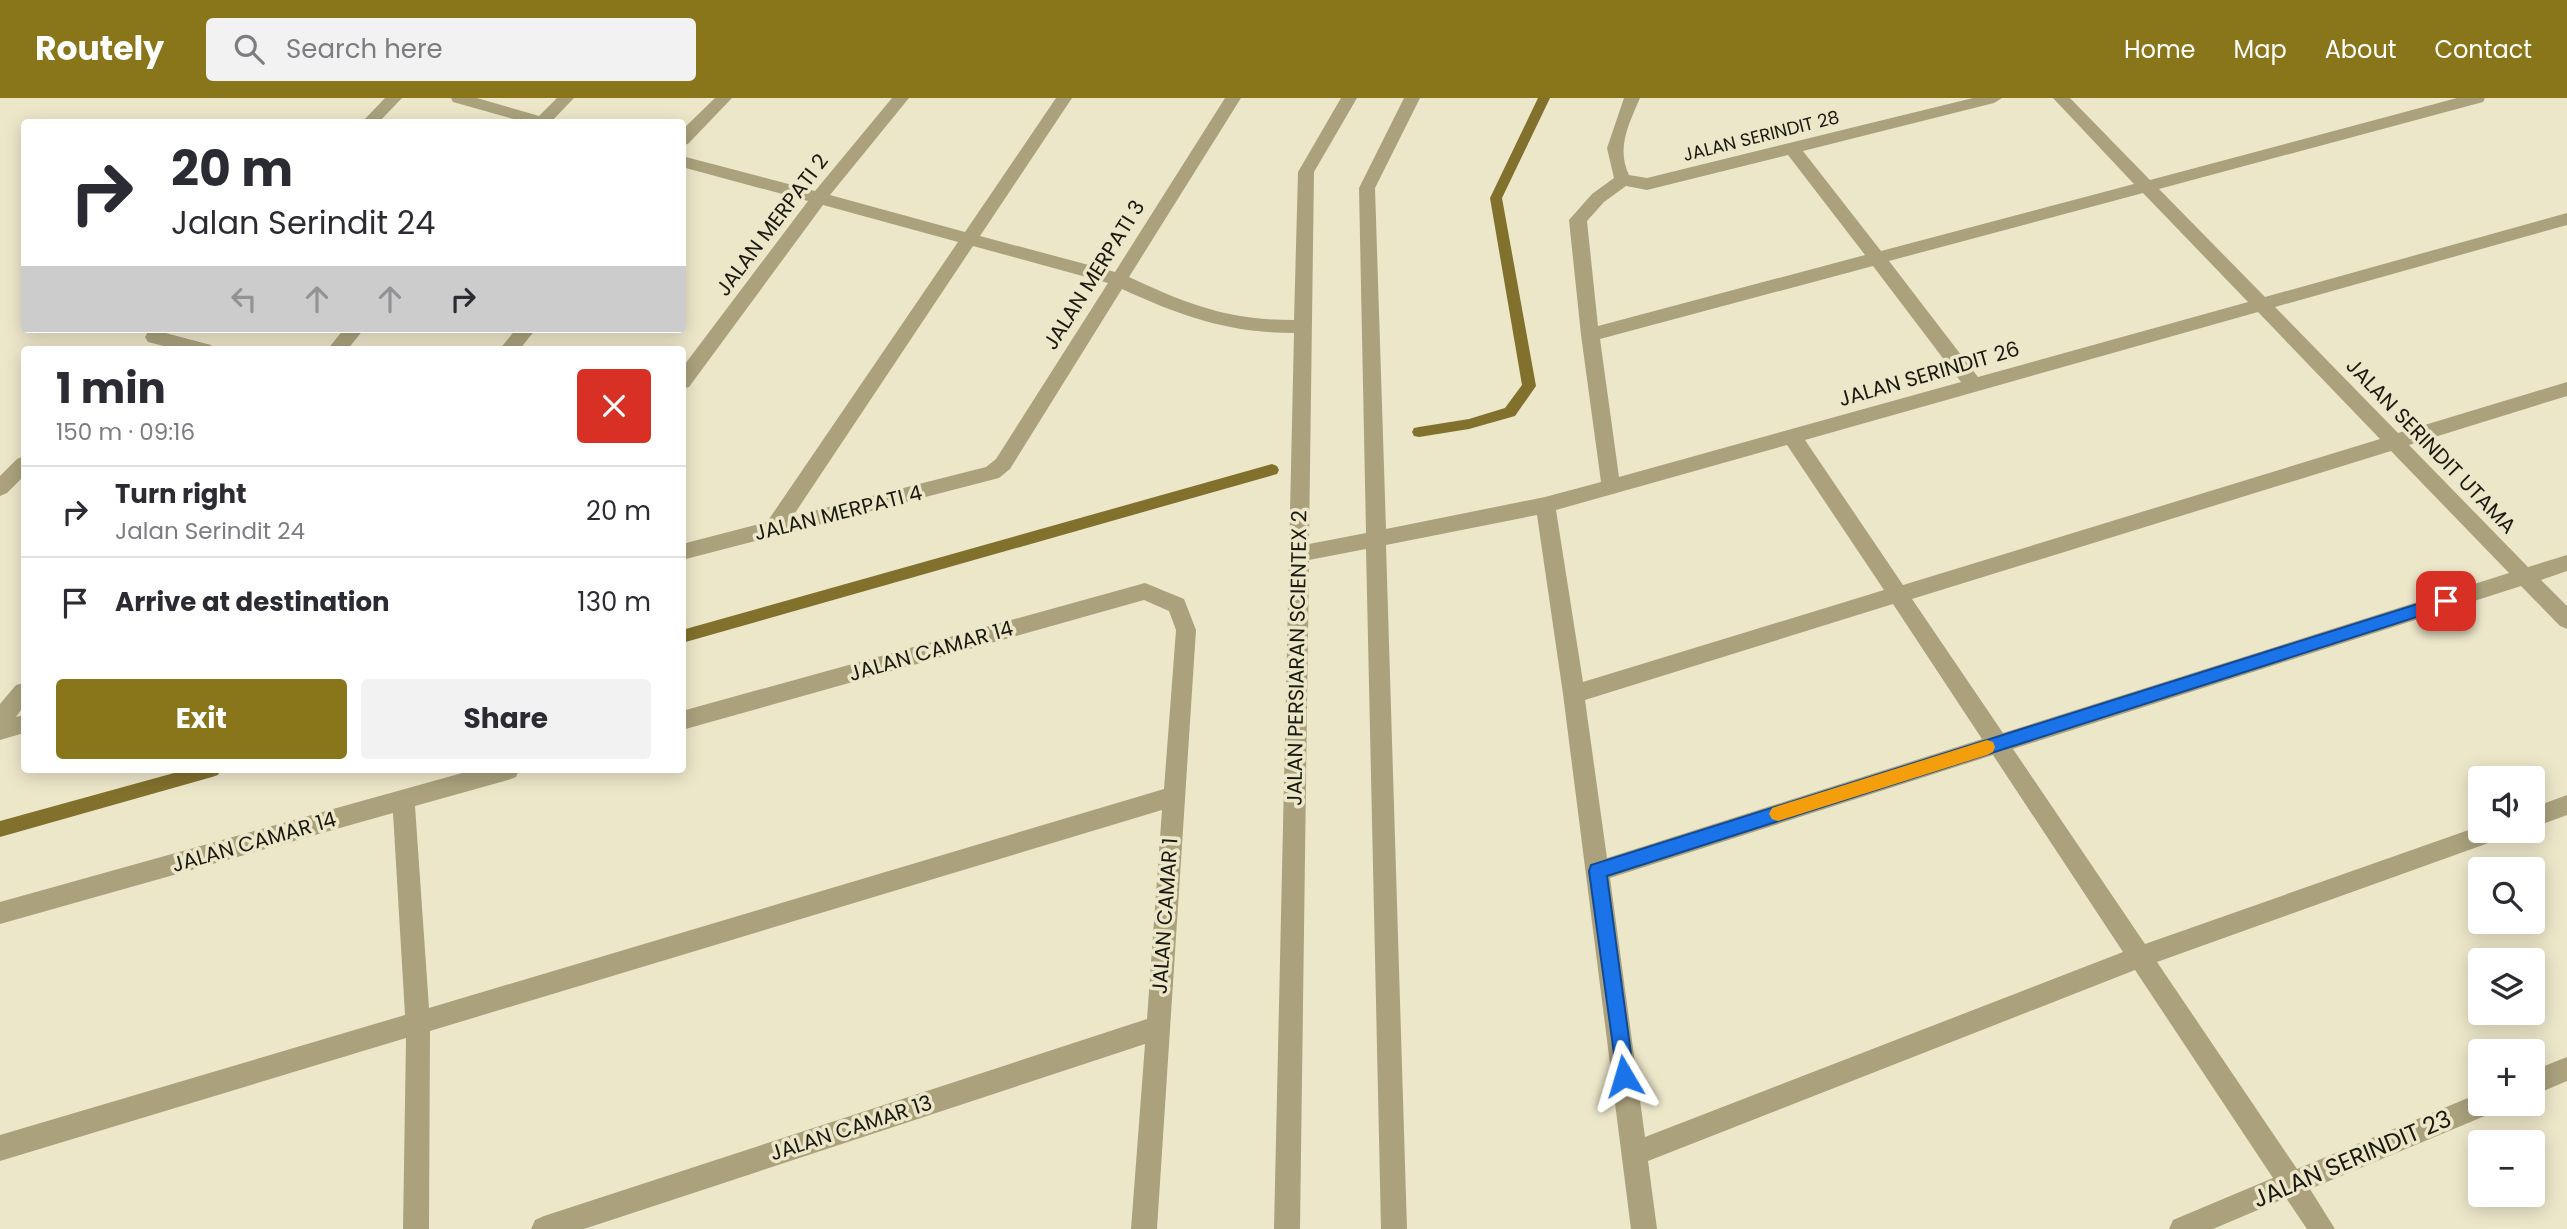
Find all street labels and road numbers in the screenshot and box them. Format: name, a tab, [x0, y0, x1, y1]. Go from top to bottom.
street label: JALAN SERINDIT 28	[1680, 104, 1842, 167]
street label: JALAN MERPATI 2	[709, 148, 835, 302]
street label: JALAN MERPATI 3	[1036, 194, 1151, 355]
street label: JALAN SERINDIT 26	[1835, 334, 2023, 413]
street label: JALAN SERINDIT UTAMA	[2340, 352, 2523, 540]
street label: JALAN MERPATI 4	[751, 478, 925, 547]
street label: JALAN PERSIARAN SCIENTEX 2	[1279, 510, 1314, 806]
street label: JALAN CAMAR 14	[845, 613, 1016, 688]
street label: JALAN CAMAR 14	[168, 804, 339, 879]
street label: JALAN CAMAR 1	[1145, 837, 1184, 995]
street label: JALAN CAMAR 13	[766, 1088, 936, 1167]
street label: JALAN SERINDIT 23	[2247, 1102, 2456, 1215]

